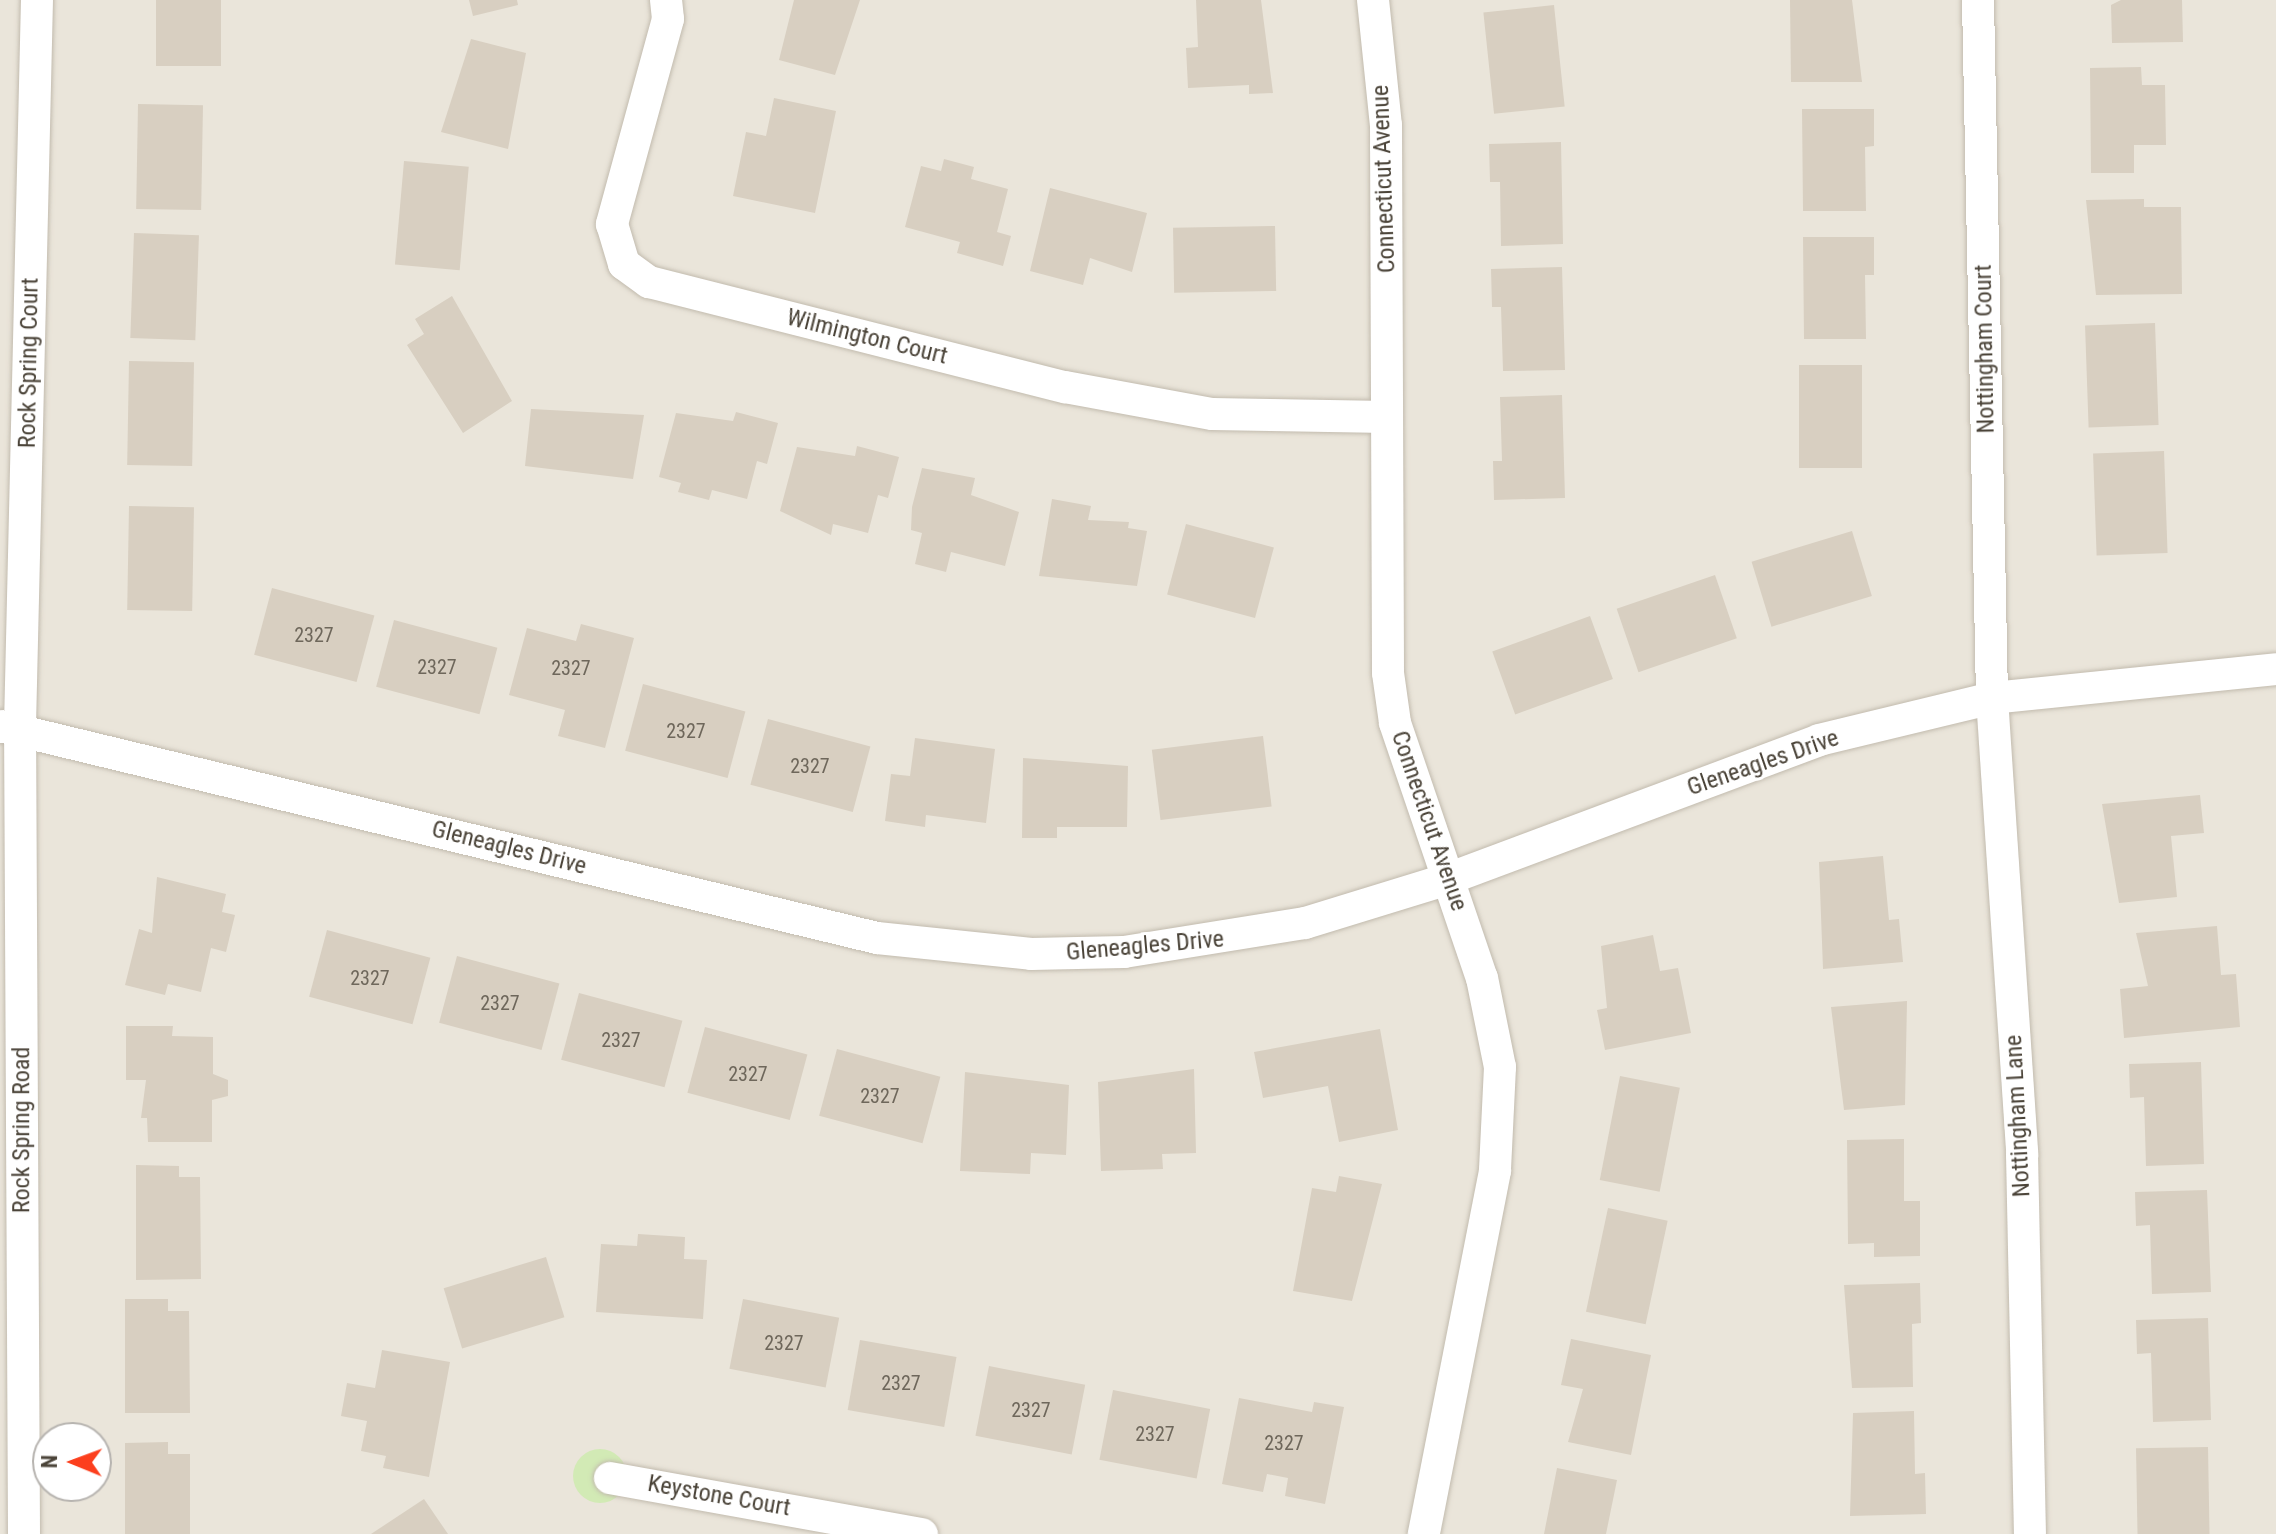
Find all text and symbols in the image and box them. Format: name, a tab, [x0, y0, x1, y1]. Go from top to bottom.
street label: Connecticut Avenue	[1366, 84, 1402, 274]
street label: Nottingham Court	[1969, 264, 2001, 434]
street label: Rock Spring Court	[13, 278, 45, 448]
street label: Wilmington Court	[784, 303, 950, 371]
house number: 2327	[294, 623, 334, 647]
house number: 2327	[417, 655, 457, 679]
house number: 2327	[551, 656, 591, 680]
house number: 2327	[666, 719, 706, 743]
street label: Gleneagles Drive	[1684, 724, 1842, 802]
street label: Connecticut Avenue	[1385, 727, 1473, 915]
house number: 2327	[790, 754, 830, 778]
street label: Gleneagles Drive	[429, 815, 589, 881]
street label: Gleneagles Drive	[1065, 925, 1225, 967]
house number: 2327	[350, 966, 390, 990]
house number: 2327	[480, 991, 520, 1015]
house number: 2327	[601, 1028, 641, 1052]
street label: Nottingham Lane	[1999, 1034, 2037, 1198]
street label: Rock Spring Road	[8, 1047, 36, 1213]
house number: 2327	[728, 1062, 768, 1086]
house number: 2327	[860, 1084, 900, 1108]
house number: 2327	[764, 1331, 804, 1355]
house number: 2327	[881, 1371, 921, 1395]
house number: 2327	[1011, 1398, 1051, 1422]
north arrow	[32, 1422, 112, 1502]
house number: 2327	[1135, 1422, 1175, 1446]
house number: 2327	[1264, 1431, 1304, 1455]
text: N	[37, 1455, 62, 1469]
street label: Keystone Court	[645, 1469, 793, 1523]

